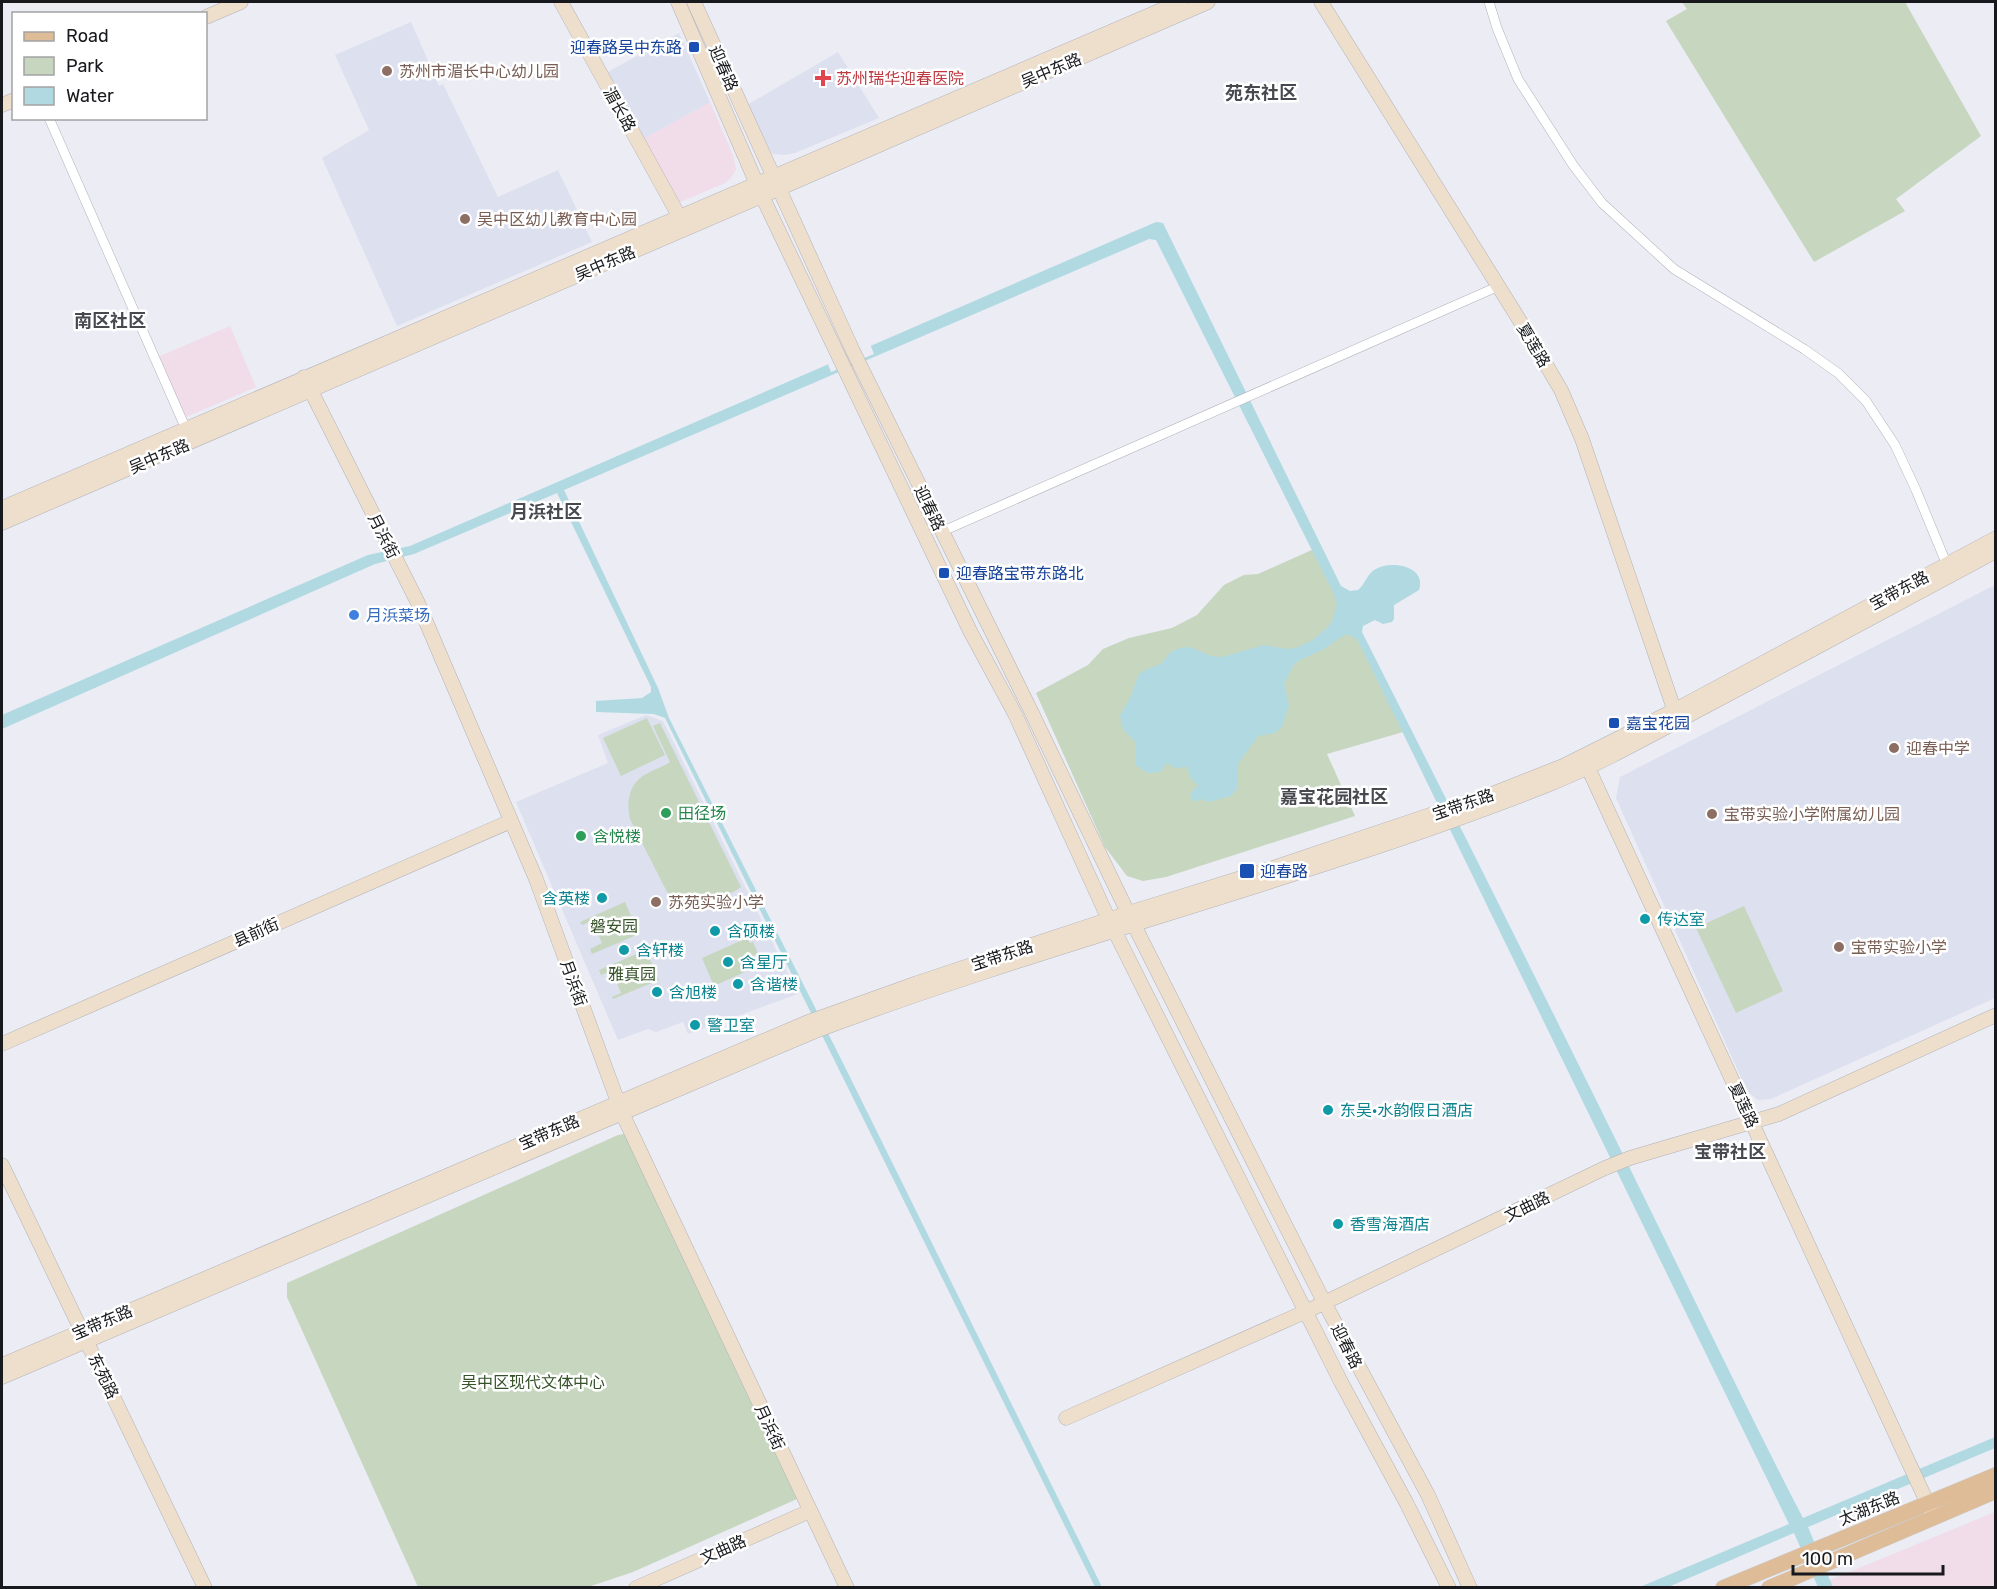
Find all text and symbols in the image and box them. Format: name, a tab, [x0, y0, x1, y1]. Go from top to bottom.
legend	[12, 12, 207, 120]
text: Road	[66, 25, 109, 47]
place label: 迎春路吴中东路	[570, 38, 682, 57]
marker: 迎春路吴中东路	[687, 40, 701, 54]
street label: 迎春路	[705, 42, 742, 94]
street label: 吴中东路	[1018, 49, 1084, 92]
text: Park	[66, 55, 104, 77]
place label: 苏州市湄长中心幼儿园	[399, 62, 559, 81]
marker: 苏州市湄长中心幼儿园	[380, 64, 394, 78]
marker: 苏州瑞华迎春医院	[814, 69, 832, 87]
place label: 苏州瑞华迎春医院	[836, 69, 964, 88]
district label: 苑东社区	[1225, 82, 1297, 104]
street label: 湄长路	[600, 84, 640, 135]
text: Water	[66, 85, 114, 107]
place label: 吴中区幼儿教育中心园	[477, 210, 637, 229]
marker: 吴中区幼儿教育中心园	[458, 212, 472, 226]
street label: 吴中东路	[572, 242, 638, 285]
district label: 南区社区	[74, 310, 146, 332]
street label: 夏莲路	[1513, 320, 1554, 371]
street label: 吴中东路	[126, 435, 192, 478]
street label: 迎春路	[910, 482, 949, 534]
district label: 月浜社区	[510, 501, 582, 523]
street label: 月浜街	[364, 511, 403, 562]
place label: 迎春路宝带东路北	[956, 564, 1084, 583]
marker: 迎春路宝带东路北	[937, 566, 951, 580]
street label: 宝带东路	[1867, 567, 1932, 614]
place label: 月浜菜场	[366, 606, 430, 625]
marker: 月浜菜场	[347, 608, 361, 622]
place label: 嘉宝花园	[1626, 714, 1690, 733]
marker: 嘉宝花园	[1607, 716, 1621, 730]
place label: 迎春中学	[1906, 739, 1970, 758]
marker: 迎春中学	[1887, 741, 1901, 755]
street label: 宝带东路	[1430, 785, 1497, 824]
district label: 嘉宝花园社区	[1280, 786, 1388, 808]
place label: 田径场	[678, 804, 726, 823]
place label: 宝带实验小学附属幼儿园	[1724, 805, 1900, 824]
marker: 田径场	[659, 806, 673, 820]
marker: 宝带实验小学附属幼儿园	[1705, 807, 1719, 821]
place label: 含悦楼	[593, 827, 641, 846]
marker: 含悦楼	[574, 829, 588, 843]
marker: 迎春路	[1238, 862, 1256, 880]
place label: 迎春路	[1260, 862, 1308, 881]
place label: 含英楼	[542, 889, 590, 908]
marker: 含英楼	[595, 891, 609, 905]
place label: 苏苑实验小学	[668, 893, 764, 912]
marker: 苏苑实验小学	[649, 895, 663, 909]
place label: 传达室	[1657, 910, 1705, 929]
marker: 传达室	[1638, 912, 1652, 926]
street label: 县前街	[230, 914, 282, 951]
park label: 磐安园	[590, 917, 638, 936]
place label: 含硕楼	[727, 922, 775, 941]
marker: 含硕楼	[708, 924, 722, 938]
street label: 宝带东路	[969, 937, 1036, 974]
place label: 宝带实验小学	[1851, 938, 1947, 957]
marker: 宝带实验小学	[1832, 940, 1846, 954]
place label: 含轩楼	[636, 941, 684, 960]
marker: 含轩楼	[617, 943, 631, 957]
place label: 含星厅	[740, 953, 788, 972]
marker: 含星厅	[721, 955, 735, 969]
street label: 月浜街	[556, 957, 591, 1009]
park label: 雅真园	[608, 965, 656, 984]
place label: 含谐楼	[750, 975, 798, 994]
marker: 含谐楼	[731, 977, 745, 991]
place label: 含旭楼	[669, 983, 717, 1002]
marker: 含旭楼	[650, 985, 664, 999]
place label: 警卫室	[707, 1016, 755, 1035]
marker: 警卫室	[688, 1018, 702, 1032]
street label: 夏莲路	[1725, 1079, 1762, 1131]
place label: 东吴·水韵假日酒店	[1340, 1101, 1473, 1120]
marker: 东吴·水韵假日酒店	[1321, 1103, 1335, 1117]
street label: 宝带东路	[516, 1111, 582, 1154]
district label: 宝带社区	[1694, 1141, 1766, 1163]
street label: 文曲路	[1501, 1187, 1553, 1226]
place label: 香雪海酒店	[1350, 1215, 1430, 1234]
marker: 香雪海酒店	[1331, 1217, 1345, 1231]
street label: 宝带东路	[69, 1301, 135, 1344]
street label: 迎春路	[1327, 1321, 1366, 1372]
street label: 东苑路	[84, 1350, 123, 1402]
park label: 吴中区现代文体中心	[461, 1373, 605, 1392]
street label: 月浜街	[751, 1401, 788, 1453]
street label: 太湖东路	[1836, 1488, 1902, 1529]
street label: 文曲路	[697, 1531, 749, 1568]
scale bar	[1793, 1538, 1943, 1576]
text: 100 m	[1802, 1548, 1853, 1570]

